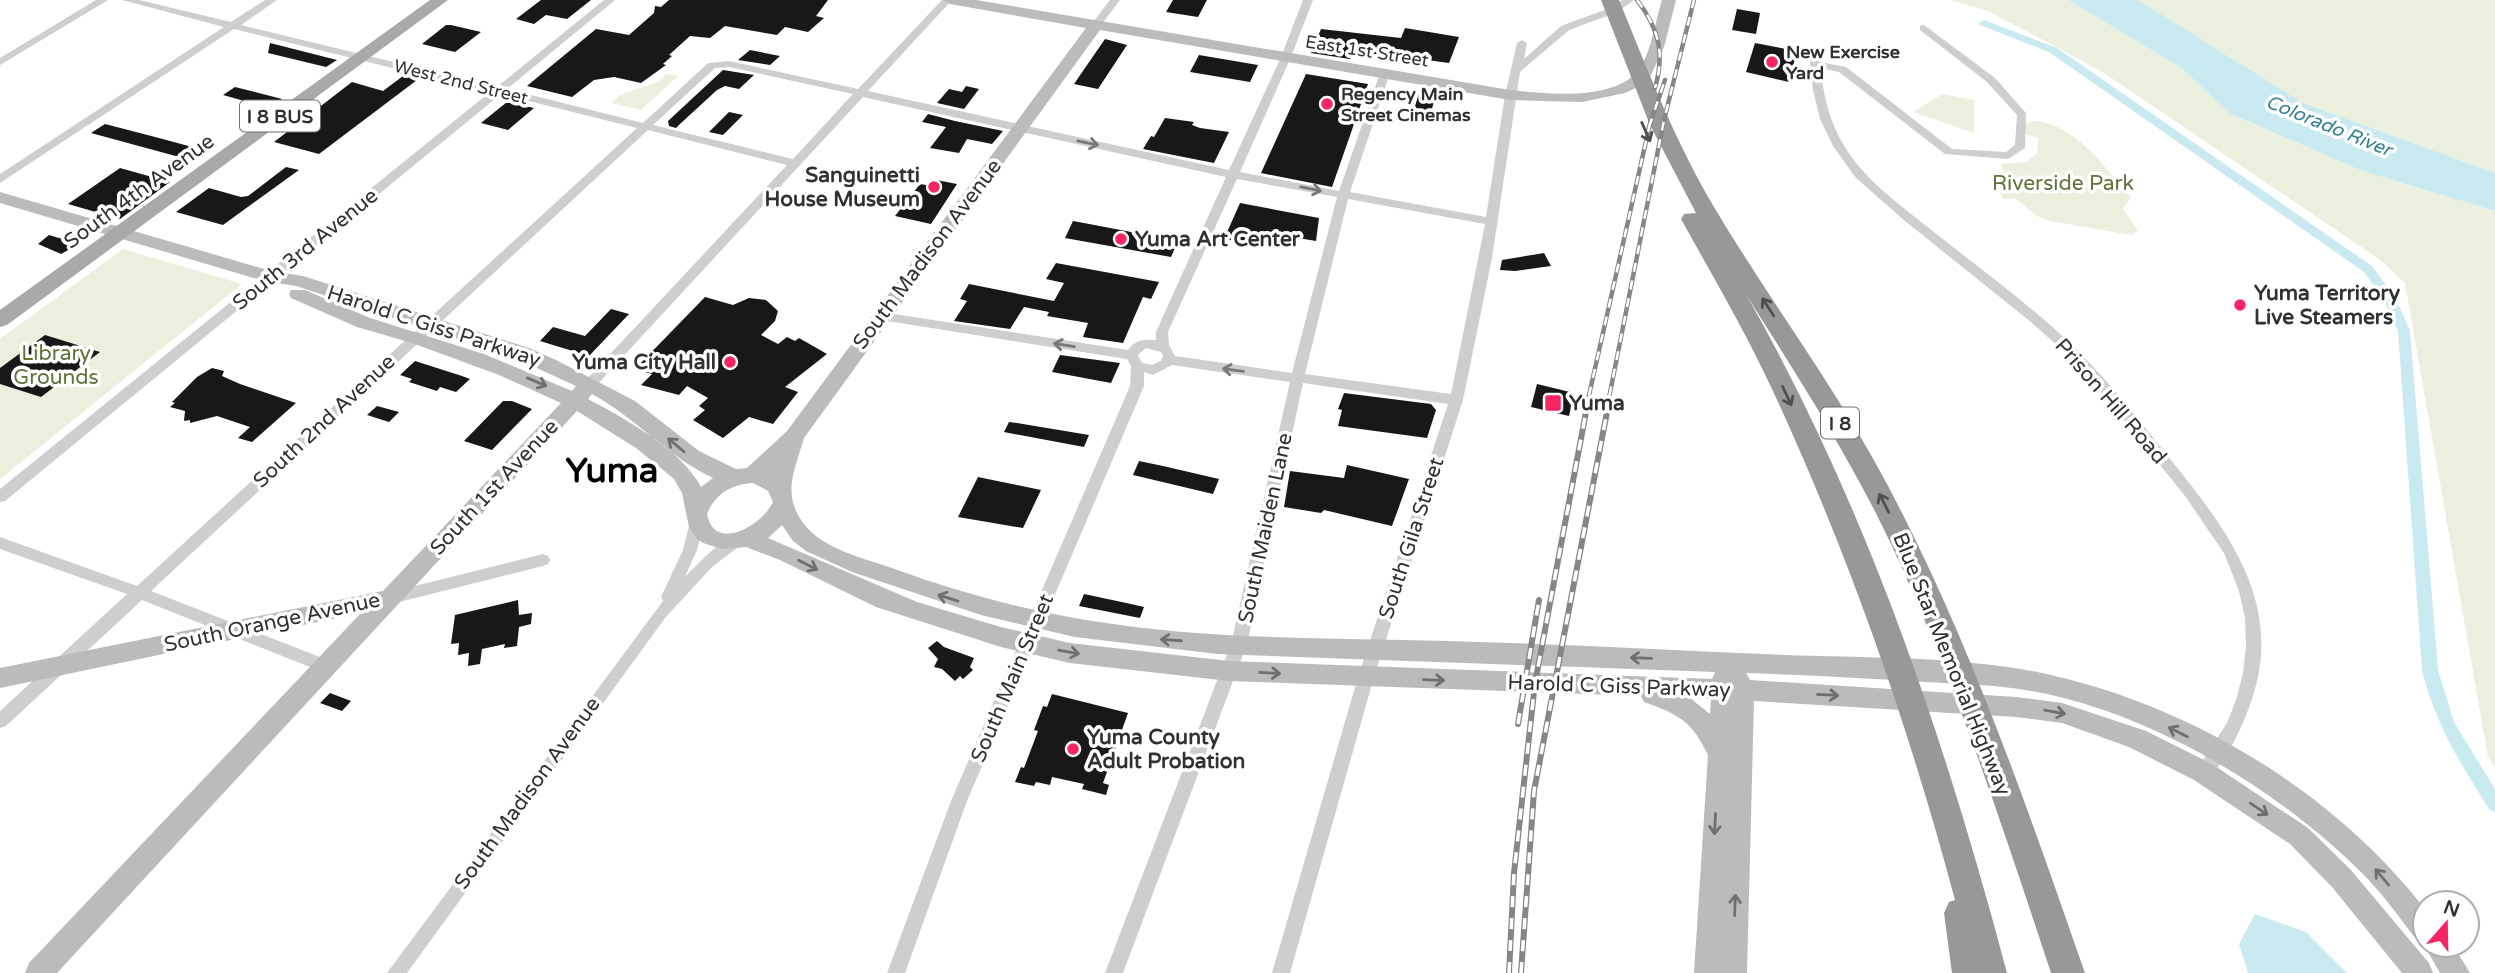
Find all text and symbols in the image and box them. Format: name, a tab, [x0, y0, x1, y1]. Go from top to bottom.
street label: East 1st Street	[1304, 30, 1430, 72]
place label: New Exercise Yard	[1786, 41, 1900, 84]
marker: New Exercise Yard	[1764, 54, 1780, 70]
street label: West 2nd Street	[392, 55, 530, 109]
place label: Regency Main Street Cinemas	[1341, 83, 1471, 126]
water label: Colorado River	[2263, 91, 2397, 162]
marker: Regency Main Street Cinemas	[1319, 96, 1335, 112]
road number: I 8 BUS	[240, 100, 320, 132]
one-way arrow	[1640, 121, 1653, 142]
street label: South 4th Avenue	[59, 129, 219, 254]
one-way arrow	[1076, 137, 1099, 151]
street label: South Madison Avenue	[848, 154, 1007, 354]
place label: Sanguinetti House Museum	[765, 163, 920, 212]
park label: Riverside Park	[1992, 171, 2134, 196]
marker: Sanguinetti House Museum	[926, 179, 942, 195]
street label: South 3rd Avenue	[228, 183, 383, 316]
one-way arrow	[1299, 183, 1321, 197]
place label: Yuma Art Center	[1135, 227, 1301, 252]
marker: Yuma Art Center	[1113, 231, 1129, 247]
street label: Harold C Giss Parkway	[324, 280, 544, 373]
place label: Yuma Territory Live Steamers	[2254, 281, 2401, 330]
marker: Yuma Territory Live Steamers	[2232, 297, 2248, 313]
one-way arrow	[1760, 298, 1775, 317]
street label: Prison Hill Road	[2049, 334, 2172, 469]
one-way arrow	[1053, 338, 1076, 351]
park label: Library Grounds	[13, 341, 99, 390]
street label: South 2nd Avenue	[248, 349, 400, 493]
place label: Yuma City Hall	[572, 350, 716, 375]
marker: Yuma City Hall	[722, 354, 738, 370]
one-way arrow	[1222, 363, 1245, 376]
one-way arrow	[526, 377, 547, 390]
one-way arrow	[1781, 385, 1794, 406]
place label: Yuma	[1569, 391, 1625, 416]
marker: Yuma	[1543, 393, 1563, 413]
road number: I 8	[1821, 408, 1859, 438]
street label: South 1st Avenue	[425, 414, 564, 560]
street label: South Maiden Lane	[1233, 430, 1298, 626]
one-way arrow	[668, 437, 686, 453]
district label: Yuma	[565, 450, 659, 492]
street label: South Gila Street	[1374, 454, 1449, 622]
one-way arrow	[1876, 493, 1890, 513]
street label: Blue Star Memorial Highway	[1887, 529, 2016, 799]
one-way arrow	[797, 558, 818, 572]
street label: South Orange Avenue	[162, 587, 382, 658]
street label: South Main Street	[966, 590, 1059, 766]
one-way arrow	[937, 591, 959, 603]
one-way arrow	[1160, 633, 1183, 646]
one-way arrow	[1057, 646, 1080, 659]
one-way arrow	[1630, 652, 1653, 665]
one-way arrow	[1258, 666, 1281, 679]
street label: Harold C Giss Parkway	[1507, 670, 1731, 703]
one-way arrow	[1423, 673, 1446, 686]
one-way arrow	[1816, 689, 1839, 702]
street label: South Madison Avenue	[449, 692, 606, 894]
one-way arrow	[2043, 706, 2065, 719]
place label: Yuma County Adult Probation	[1087, 725, 1245, 774]
one-way arrow	[2168, 725, 2189, 739]
marker: Yuma County Adult Probation	[1065, 741, 1081, 757]
one-way arrow	[2248, 802, 2268, 816]
one-way arrow	[1709, 812, 1722, 835]
one-way arrow	[2374, 868, 2390, 886]
north arrow	[2411, 889, 2481, 959]
one-way arrow	[1729, 894, 1742, 917]
text: N	[2441, 896, 2462, 922]

